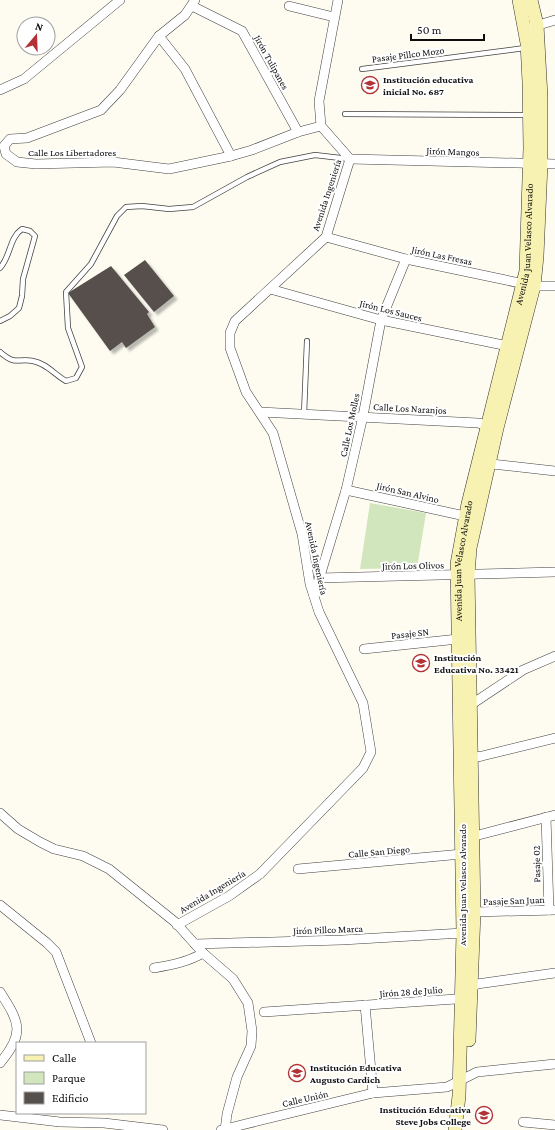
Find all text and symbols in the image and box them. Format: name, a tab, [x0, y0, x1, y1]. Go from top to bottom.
north arrow	[16, 16, 56, 56]
scale bar	[411, 16, 484, 42]
text: N	[34, 20, 45, 34]
text: 50 m	[417, 23, 442, 37]
street label: Jirón Tulipanes	[252, 32, 291, 92]
street label: Pasaje Pillco Mozo	[371, 45, 445, 65]
place label: Institución educativa inicial No. 687	[383, 74, 474, 97]
school or university icon: Institución educativa inicial No. 687	[360, 75, 380, 95]
street label: Jirón Mangos	[425, 145, 480, 158]
street label: Calle Los Libertadores	[28, 147, 116, 158]
street label: Avenida Ingeniería	[310, 157, 343, 232]
street label: Avenida Juan Velasco Alvarado	[513, 183, 535, 306]
street label: Jirón Las Fresas	[410, 243, 473, 267]
street label: Jirón Los Sauces	[358, 297, 423, 324]
street label: Calle Los Molles	[337, 392, 362, 458]
street label: Calle Los Naranjos	[373, 401, 447, 417]
street label: Jirón San Alvino	[375, 480, 440, 505]
street label: Avenida Juan Velasco Alvarado	[452, 499, 475, 621]
street label: Avenida Ingeniería	[303, 520, 330, 596]
street label: Jirón Los Olivos	[381, 559, 444, 572]
street label: Pasaje SN	[391, 626, 430, 642]
place label: Institución Educativa No. 33421	[434, 652, 519, 675]
school or university icon: Institución Educativa No. 33421	[411, 653, 431, 673]
street label: Avenida Juan Velasco Alvarado	[457, 824, 468, 946]
street label: Calle San Diego	[348, 843, 410, 860]
street label: Pasaje 02	[531, 845, 543, 883]
street label: Avenida Ingeniería	[177, 867, 248, 915]
street label: Pasaje San Juan	[483, 894, 546, 908]
street label: Jirón Pillco Marca	[292, 923, 364, 936]
street label: Jirón 28 de Julio	[378, 984, 443, 999]
legend	[16, 1042, 146, 1114]
text: Calle	[52, 1051, 76, 1065]
place label: Institución Educativa Augusto Cardich	[309, 1062, 402, 1085]
school or university icon: Institución Educativa Augusto Cardich	[287, 1063, 307, 1083]
text: Parque	[52, 1071, 85, 1085]
street label: Calle Unión	[281, 1088, 330, 1109]
text: Edificio	[52, 1091, 89, 1105]
place label: Institución Educativa Steve Jobs College	[379, 1104, 471, 1127]
school or university icon: Institución Educativa Steve Jobs College	[474, 1105, 494, 1125]

